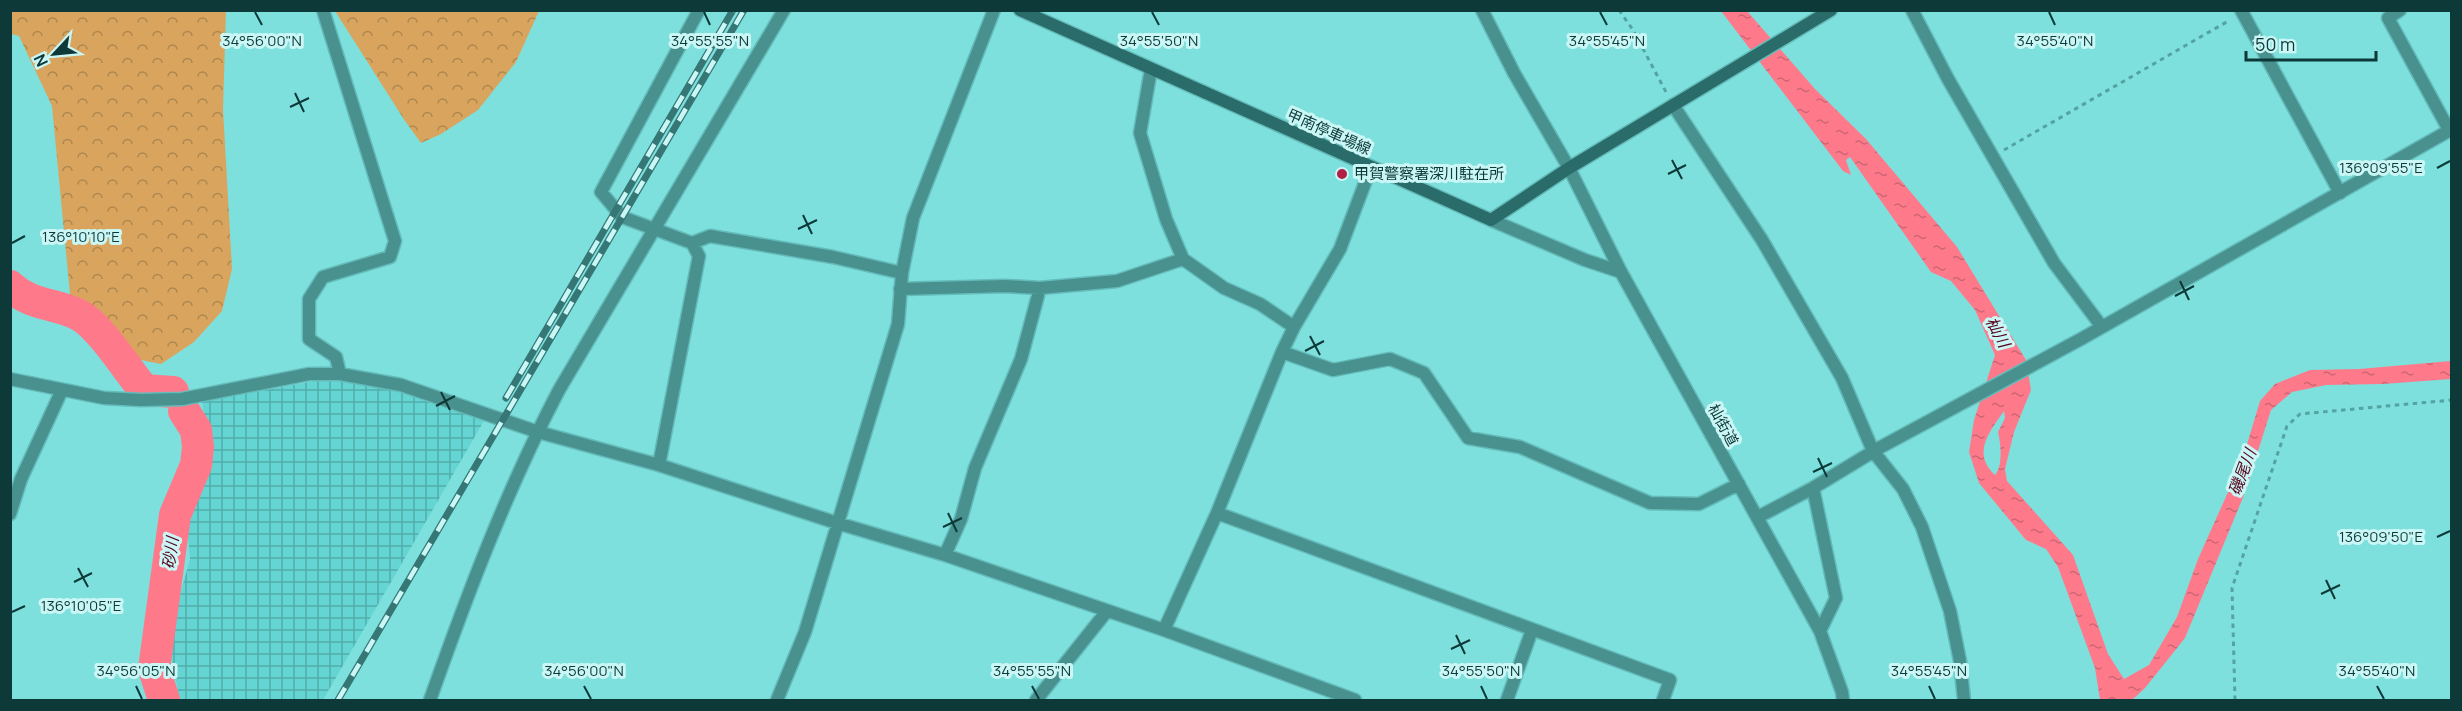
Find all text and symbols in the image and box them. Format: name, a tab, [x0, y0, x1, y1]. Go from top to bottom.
north arrow	[24, 24, 84, 84]
scale bar	[2246, 24, 2376, 62]
text: 34°56'00"N	[222, 30, 302, 51]
text: 34°55'55"N	[671, 30, 749, 51]
text: 34°55'50"N	[1120, 30, 1198, 51]
text: 34°55'45"N	[1569, 30, 1645, 51]
text: 34°55'40"N	[2017, 30, 2093, 51]
text: 50 m	[2255, 32, 2295, 56]
text: N	[28, 51, 53, 71]
street label: 甲南停車場線	[1284, 104, 1375, 159]
text: 136°09'55"E	[2339, 157, 2423, 178]
place label: 甲賀警察署深川駐在所	[1354, 163, 1504, 184]
marker: 甲賀警察署深川駐在所	[1335, 167, 1349, 181]
text: 136°10'10"E	[42, 226, 120, 247]
water label: 杣川	[1981, 313, 2016, 353]
street label: 杣街道	[1703, 400, 1744, 450]
water label: 磯尾川	[2223, 444, 2262, 498]
text: 136°09'50"E	[2339, 526, 2423, 547]
water label: 砂川	[157, 534, 183, 570]
text: 136°10'05"E	[41, 595, 121, 616]
text: 34°56'05"N	[96, 660, 176, 681]
text: 34°56'00"N	[544, 660, 624, 681]
text: 34°55'55"N	[993, 660, 1071, 681]
text: 34°55'50"N	[1442, 660, 1520, 681]
text: 34°55'45"N	[1891, 660, 1967, 681]
text: 34°55'40"N	[2339, 660, 2415, 681]

